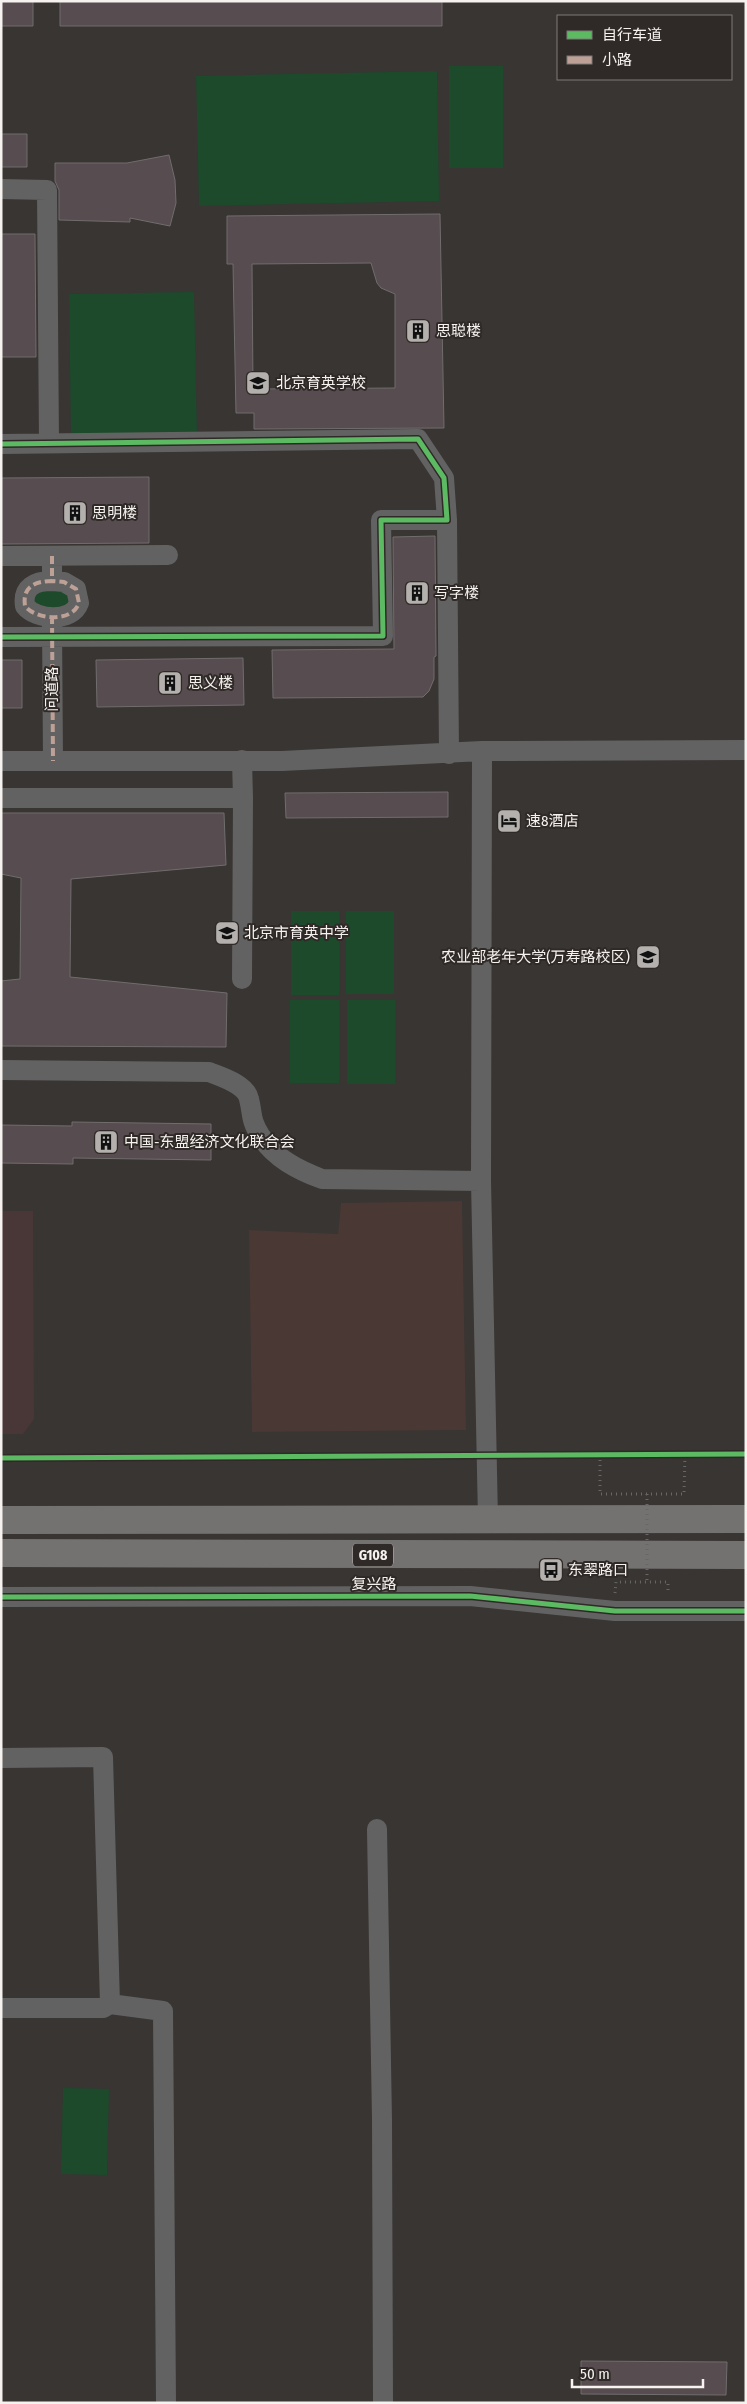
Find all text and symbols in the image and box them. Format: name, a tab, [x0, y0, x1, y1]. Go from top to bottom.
legend	[557, 15, 732, 80]
text: 自行车道	[602, 26, 662, 44]
text: 小路	[602, 51, 632, 69]
building icon: 思聪楼	[405, 318, 431, 344]
place label: 思聪楼	[436, 322, 481, 340]
school or university icon: 北京育英学校	[245, 370, 271, 396]
place label: 北京育英学校	[276, 374, 366, 392]
building icon: 思明楼	[62, 500, 88, 526]
place label: 思明楼	[92, 504, 137, 522]
building icon: 写字楼	[404, 580, 430, 606]
place label: 写字楼	[434, 584, 479, 602]
street label: 问道路	[43, 666, 61, 712]
building icon: 思义楼	[157, 670, 183, 696]
place label: 思义楼	[188, 674, 233, 692]
hotel icon: 速8酒店	[496, 808, 522, 834]
place label: 速8酒店	[526, 812, 579, 830]
school or university icon: 北京市育英中学	[214, 920, 240, 946]
place label: 北京市育英中学	[244, 924, 349, 942]
school or university icon: 农业部老年大学(万寿路校区)	[635, 944, 661, 970]
place label: 农业部老年大学(万寿路校区)	[441, 948, 630, 966]
building icon: 中国-东盟经济文化联合会	[93, 1129, 119, 1155]
place label: 中国-东盟经济文化联合会	[124, 1133, 295, 1151]
road number: G108	[353, 1544, 393, 1566]
bus stop icon: 东翠路口	[538, 1557, 564, 1583]
place label: 东翠路口	[568, 1561, 628, 1579]
street label: 复兴路	[351, 1575, 397, 1593]
scale bar	[572, 2356, 703, 2388]
text: 50 m	[580, 2365, 610, 2383]

